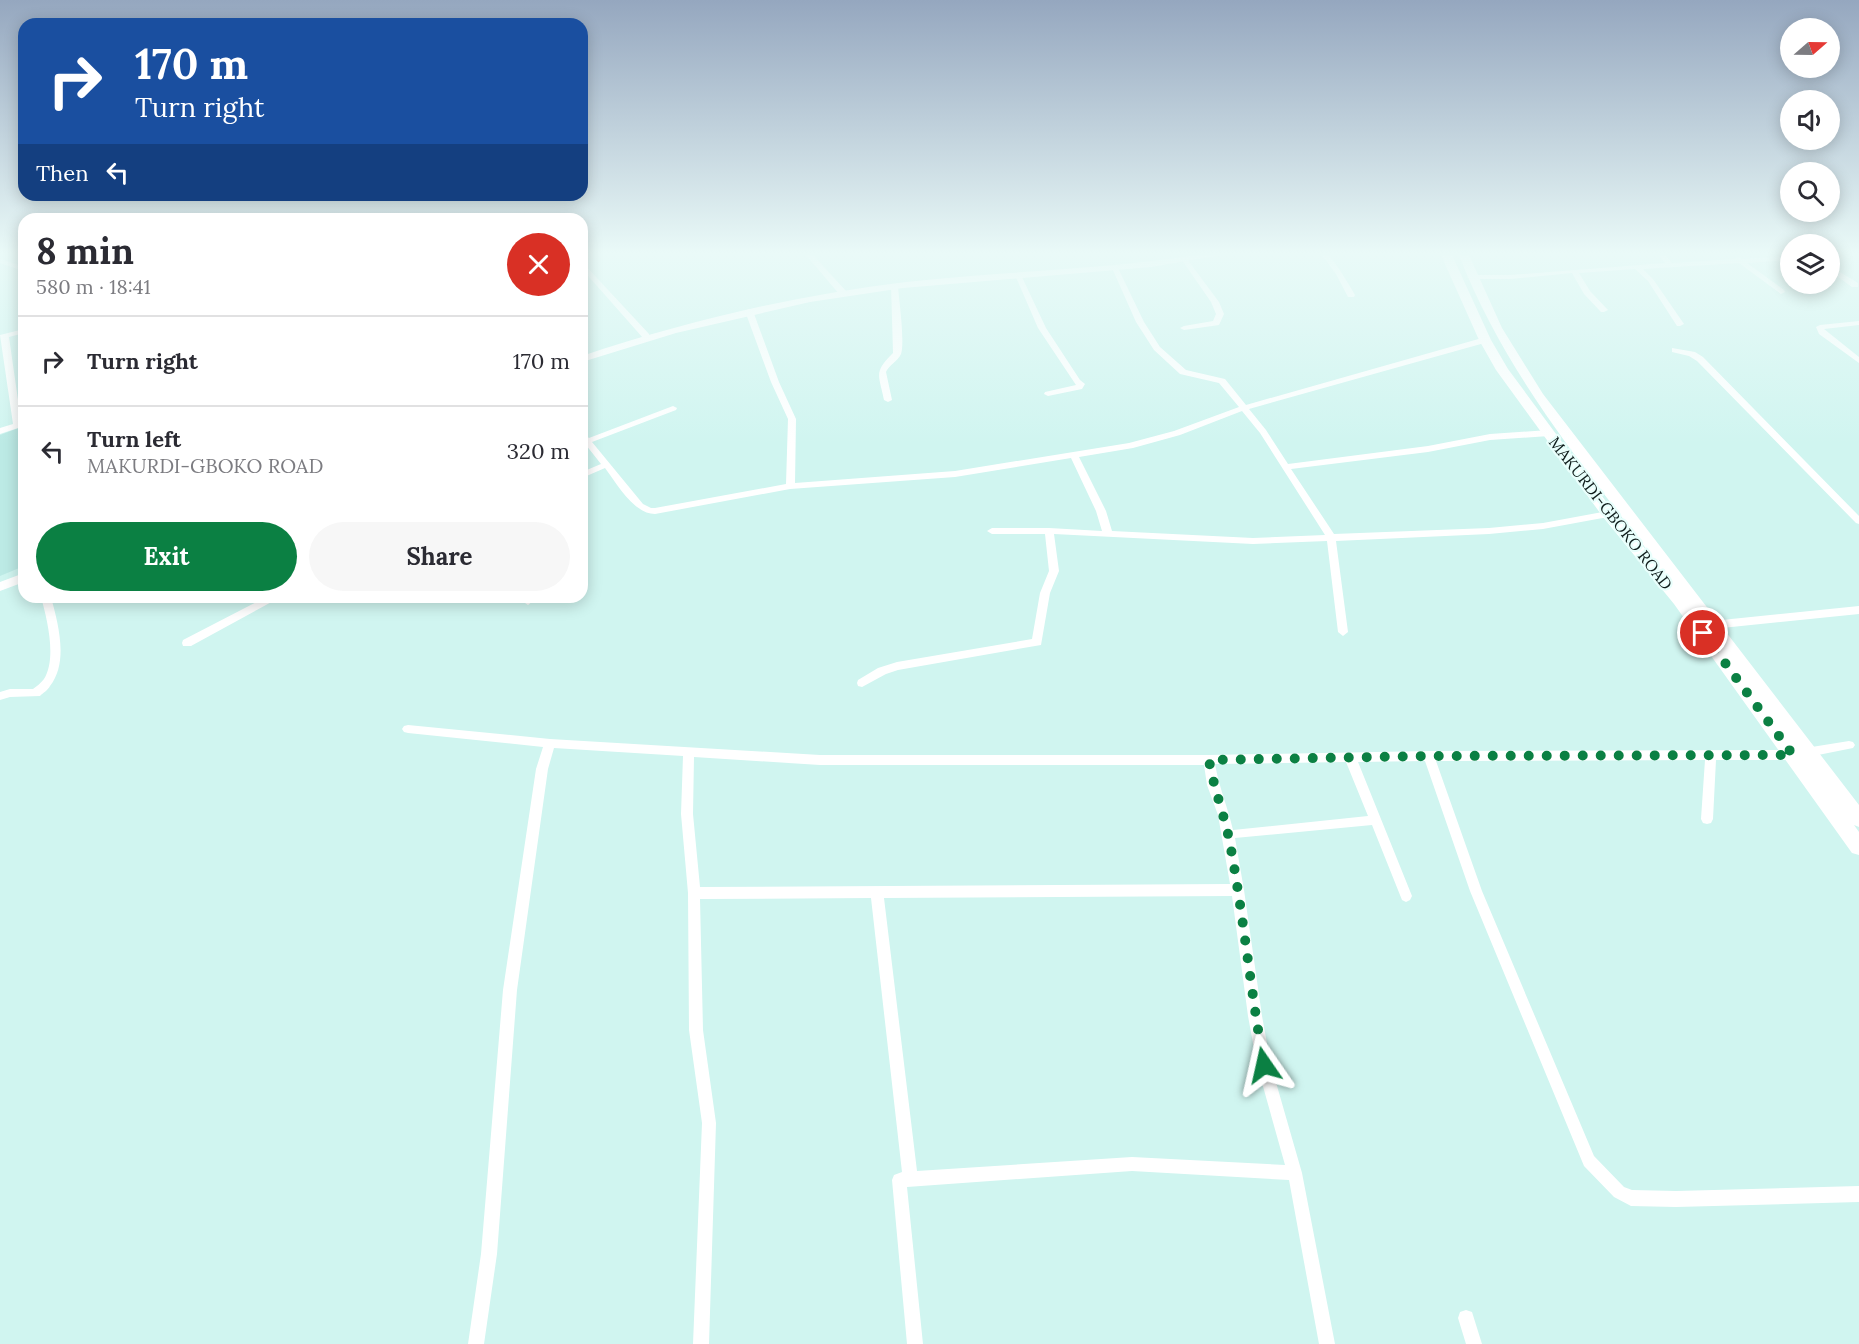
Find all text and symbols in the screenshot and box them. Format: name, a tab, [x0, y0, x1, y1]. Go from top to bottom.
north arrow	[1780, 18, 1840, 78]
map controls	[1780, 18, 1840, 294]
text: 170 m	[135, 37, 248, 91]
icon: right	[36, 42, 114, 120]
text: Turn right	[135, 90, 264, 124]
button: sound	[1780, 90, 1840, 150]
icon: left	[101, 156, 134, 189]
text: Then	[36, 159, 89, 187]
button: search	[1780, 162, 1840, 222]
text: 8 min	[36, 228, 134, 274]
button: close	[507, 233, 570, 296]
button: layers	[1780, 234, 1840, 294]
text: 580 m · 18:41	[36, 274, 151, 299]
icon: right	[36, 345, 69, 378]
text: Turn right	[87, 347, 198, 375]
text: 170 m	[513, 347, 570, 375]
text: Turn left	[87, 425, 181, 453]
street label: MAKURDI-GBOKO ROAD	[1545, 432, 1677, 594]
icon: left	[36, 435, 69, 468]
text: 320 m	[507, 437, 570, 465]
text: MAKURDI-GBOKO ROAD	[87, 453, 323, 478]
button: Exit	[36, 522, 297, 591]
button: Share	[309, 522, 570, 591]
pin	[1677, 607, 1728, 658]
icon: arrive	[1686, 616, 1719, 649]
position arrow	[1232, 1033, 1296, 1097]

